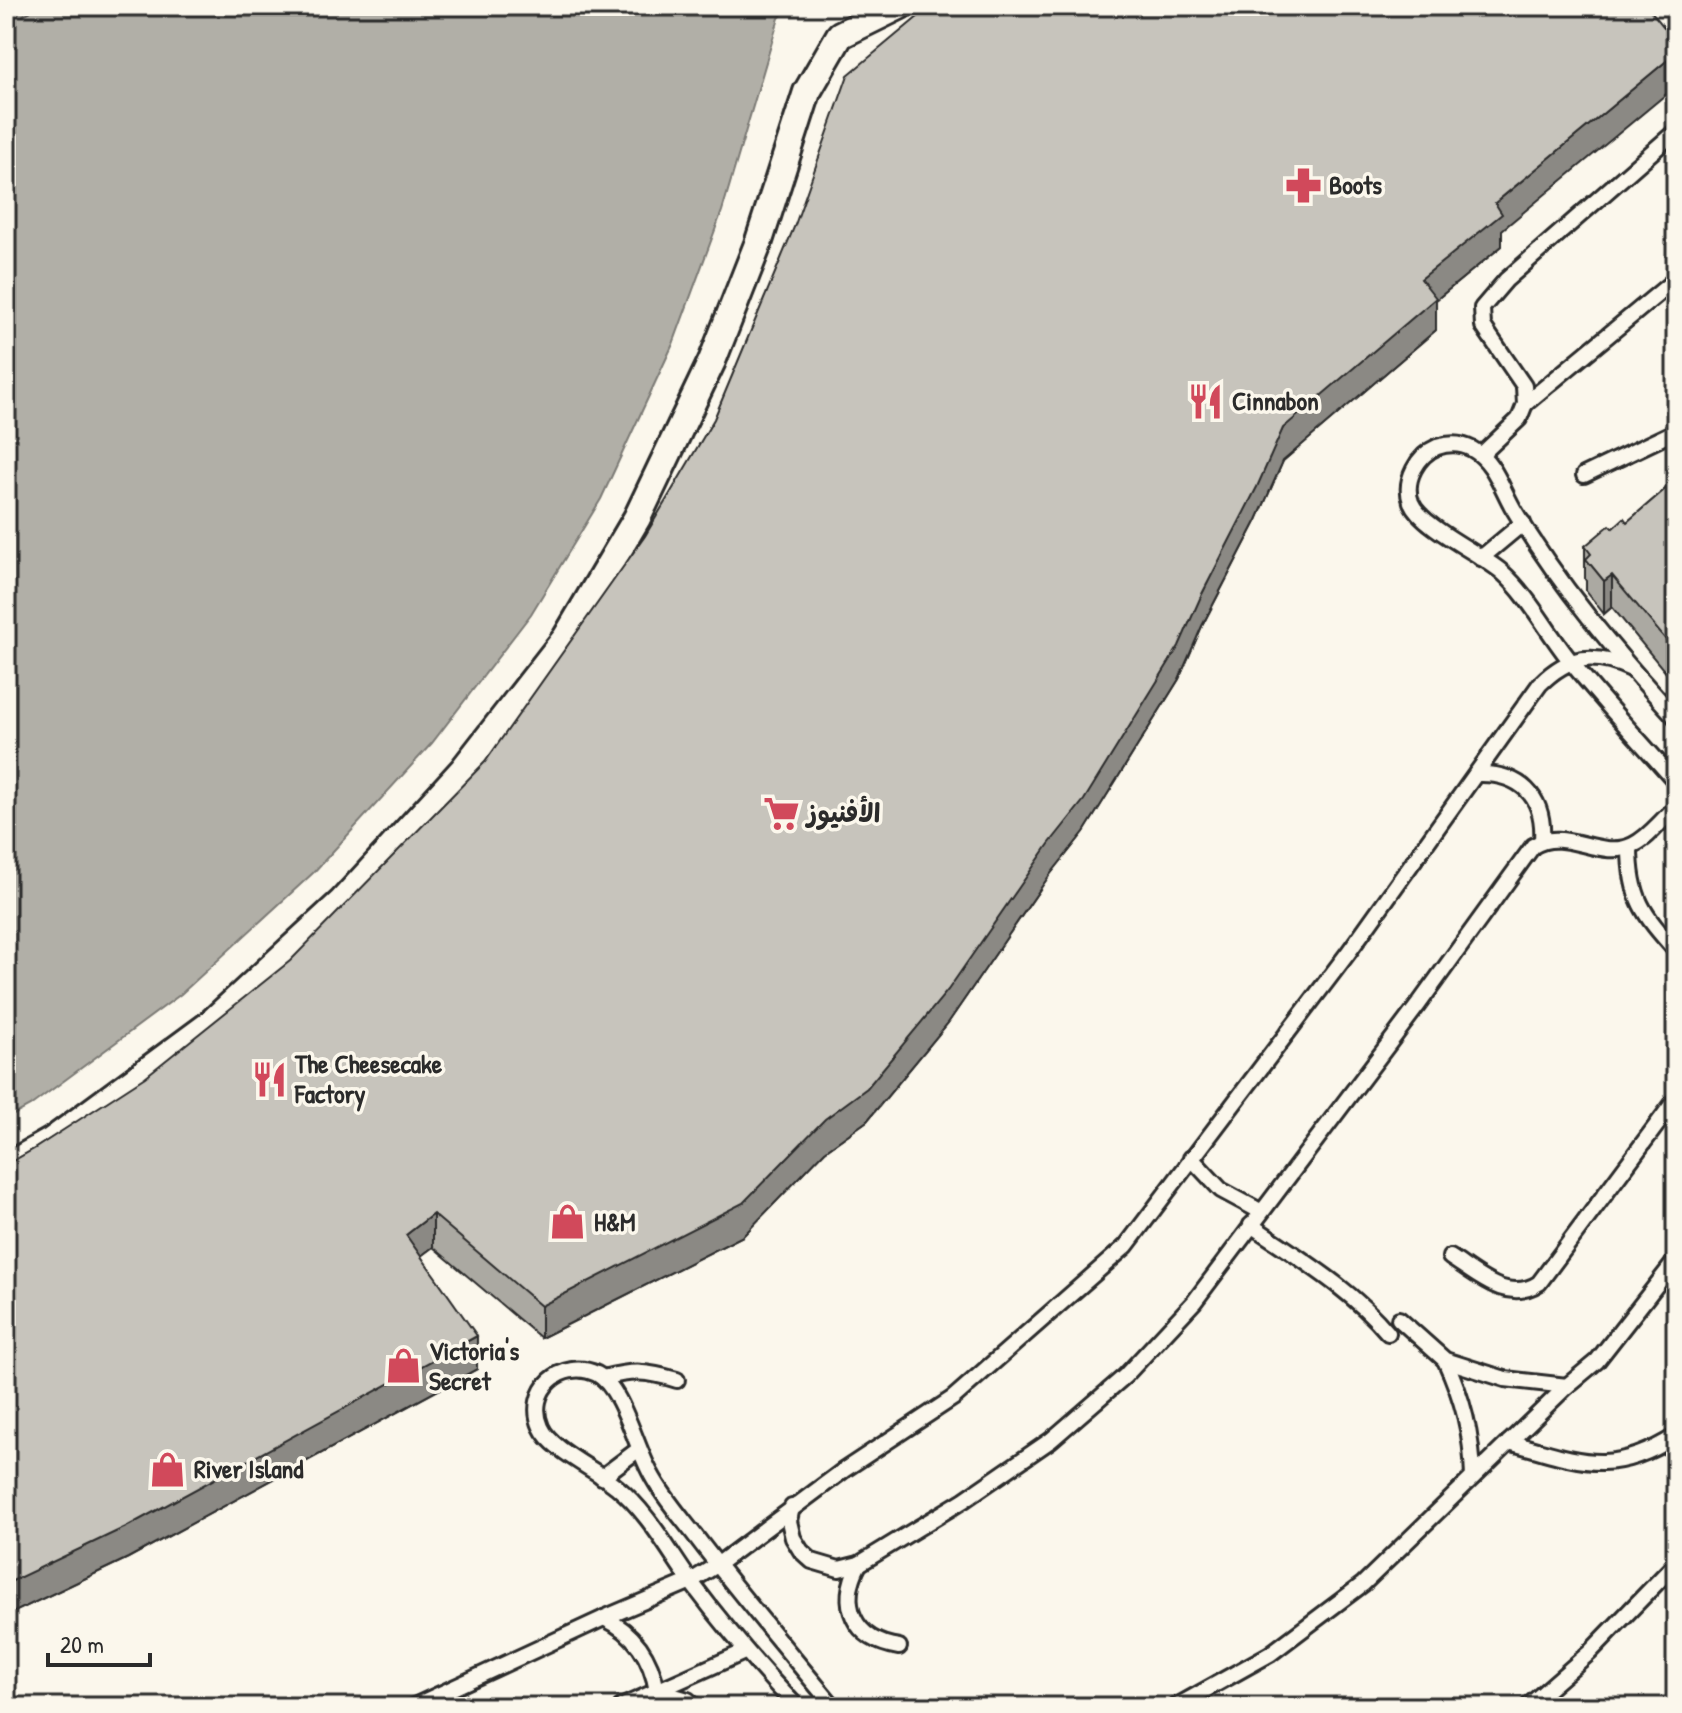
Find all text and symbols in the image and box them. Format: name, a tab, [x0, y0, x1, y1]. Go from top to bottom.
pharmacy icon: Boots	[1284, 166, 1322, 204]
place label: Boots	[1329, 167, 1382, 202]
restaurant icon: Cinnabon	[1187, 382, 1225, 420]
place label: Cinnabon	[1232, 383, 1319, 418]
supermarket icon: الأفنيوز	[762, 794, 800, 832]
place label: الأفنيوز	[805, 795, 880, 830]
place label: The Cheesecake Factory	[294, 1046, 443, 1112]
restaurant icon: The Cheesecake Factory	[250, 1060, 288, 1098]
shop icon: H&M	[549, 1203, 587, 1241]
place label: H&M	[594, 1204, 635, 1239]
place label: Victoria's Secret	[429, 1333, 519, 1398]
shop icon: Victoria's Secret	[384, 1347, 422, 1385]
shop icon: River Island	[149, 1450, 187, 1488]
place label: River Island	[194, 1451, 304, 1486]
scale bar	[48, 1617, 150, 1667]
text: 20 m	[60, 1628, 104, 1660]

